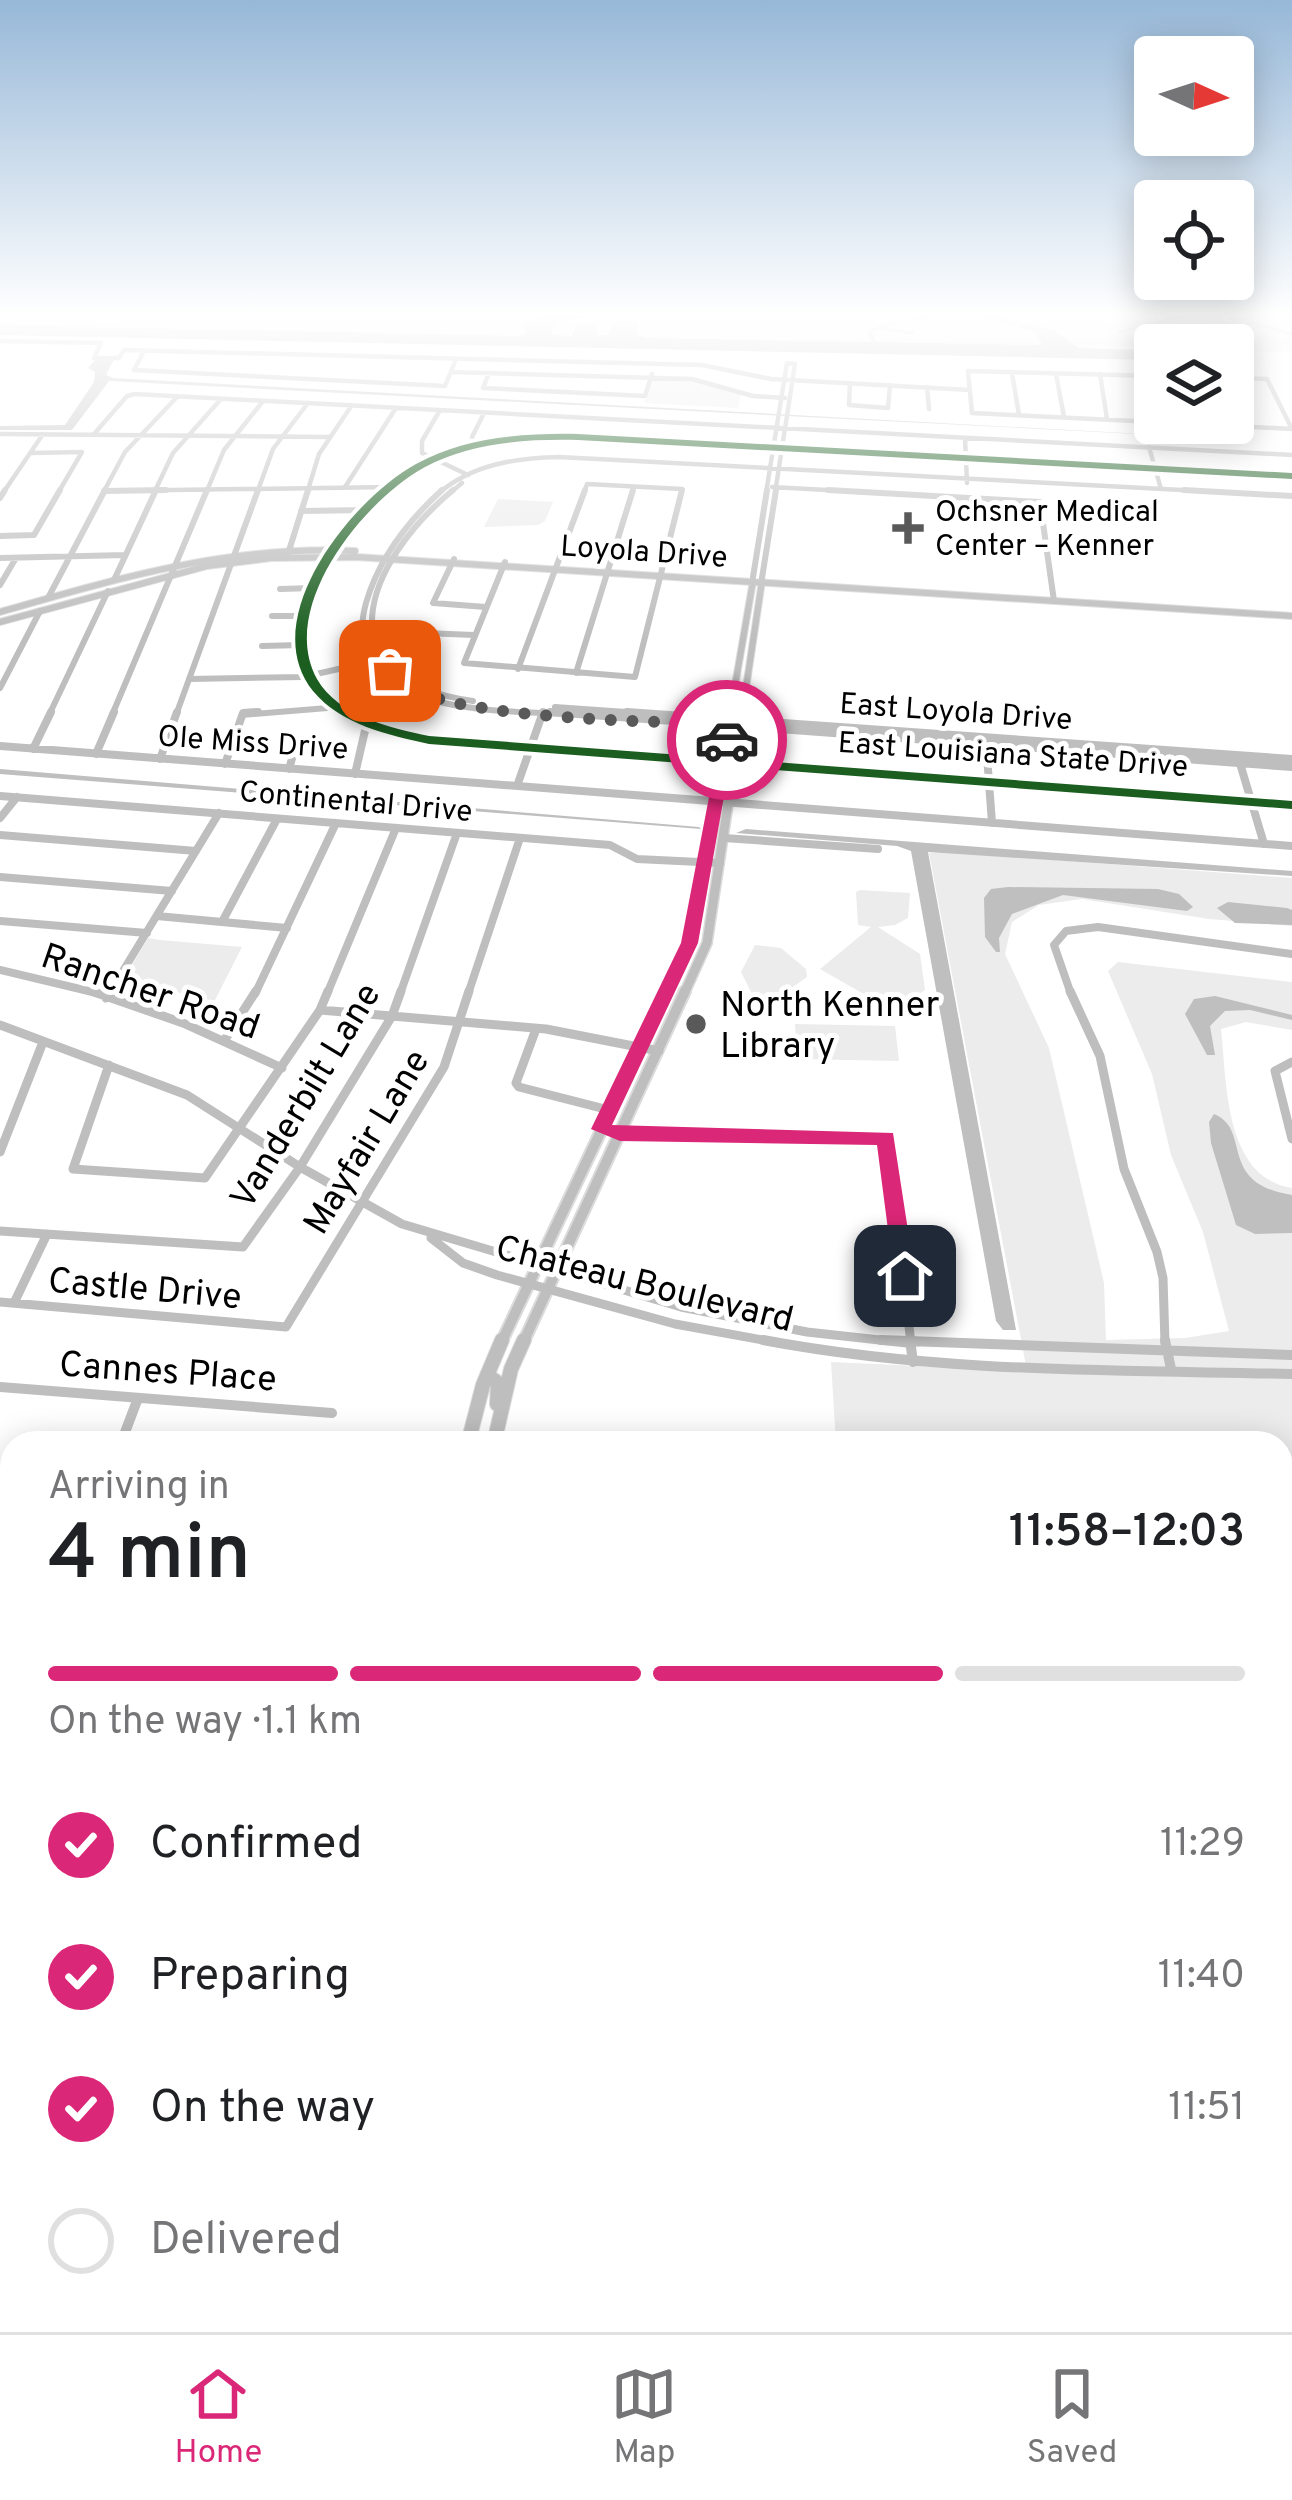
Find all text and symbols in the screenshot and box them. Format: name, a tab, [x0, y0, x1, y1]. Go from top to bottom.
north arrow	[1134, 36, 1254, 156]
map controls	[1134, 36, 1254, 444]
button: locate	[1134, 180, 1254, 300]
button: layers	[1134, 324, 1254, 444]
place label: Ochsner Medical Center – Kenner	[935, 495, 1159, 566]
marker: Ochsner Medical Center – Kenner	[892, 512, 924, 544]
street label: Loyola Drive	[559, 529, 729, 578]
pin	[339, 620, 441, 722]
icon: bag	[357, 638, 423, 704]
courier	[667, 680, 787, 800]
street label: East Loyola Drive	[838, 687, 1074, 740]
icon: car	[694, 707, 760, 773]
street label: Ole Miss Drive	[156, 719, 349, 770]
street label: East Louisiana State Drive	[837, 726, 1189, 787]
street label: Continental Drive	[238, 775, 474, 832]
street label: Rancher Road	[34, 935, 265, 1053]
street label: Vanderbilt Lane	[222, 976, 393, 1218]
place label: North Kenner Library	[720, 984, 940, 1071]
marker: North Kenner Library	[683, 1011, 709, 1037]
street label: Mayfair Lane	[295, 1042, 442, 1244]
pin	[854, 1225, 956, 1327]
street label: Chateau Boulevard	[490, 1227, 798, 1345]
icon: home	[872, 1243, 938, 1309]
street label: Castle Drive	[46, 1260, 243, 1322]
street label: Cannes Place	[57, 1343, 278, 1405]
text: Arriving in	[48, 1464, 230, 1513]
text: 11:58–12:03	[1009, 1505, 1245, 1562]
text: 4 min	[48, 1508, 251, 1607]
text: On the way · 1.1 km	[48, 1699, 362, 1748]
icon: check	[48, 1812, 114, 1878]
text: Confirmed	[150, 1817, 362, 1874]
text: 11:29	[1160, 1821, 1245, 1870]
icon: check	[48, 1944, 114, 2010]
text: Preparing	[150, 1949, 350, 2006]
text: 11:40	[1158, 1953, 1245, 2002]
icon: check	[48, 2076, 114, 2142]
text: On the way	[150, 2081, 375, 2138]
text: 11:51	[1168, 2085, 1245, 2134]
text: Delivered	[150, 2213, 342, 2270]
tab: Home	[175, 2361, 262, 2475]
tab: Map	[611, 2361, 677, 2475]
tab: Saved	[1027, 2361, 1117, 2475]

